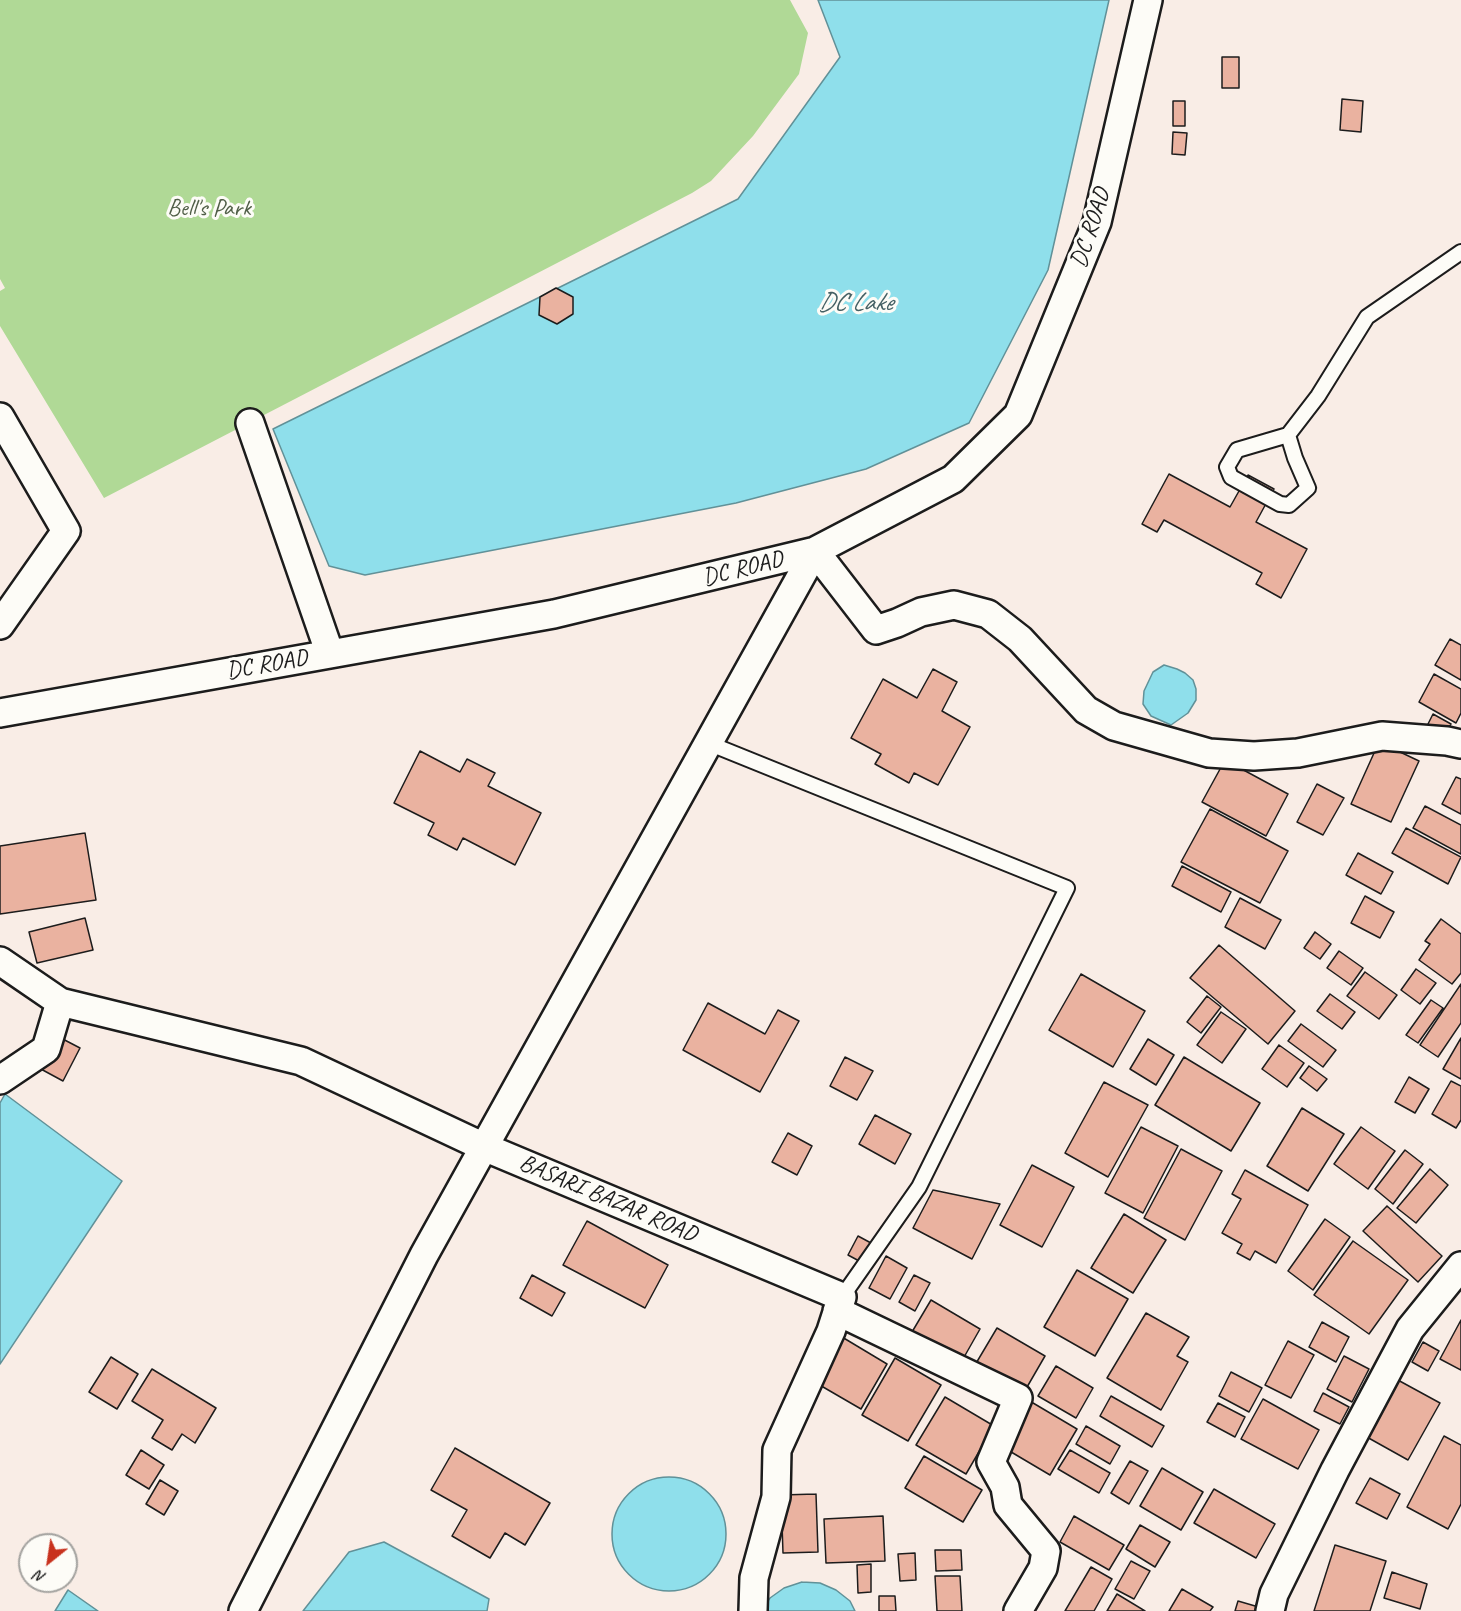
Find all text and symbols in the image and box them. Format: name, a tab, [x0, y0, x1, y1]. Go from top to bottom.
street label: DC ROAD	[1065, 185, 1117, 271]
park label: Bell's Park	[167, 195, 251, 223]
water label: DC Lake	[818, 287, 892, 319]
street label: DC ROAD	[700, 545, 786, 593]
street label: DC ROAD	[224, 644, 310, 686]
street label: BASARI BAZAR ROAD	[515, 1149, 701, 1249]
north arrow	[18, 1533, 78, 1593]
text: N	[31, 1566, 49, 1588]

